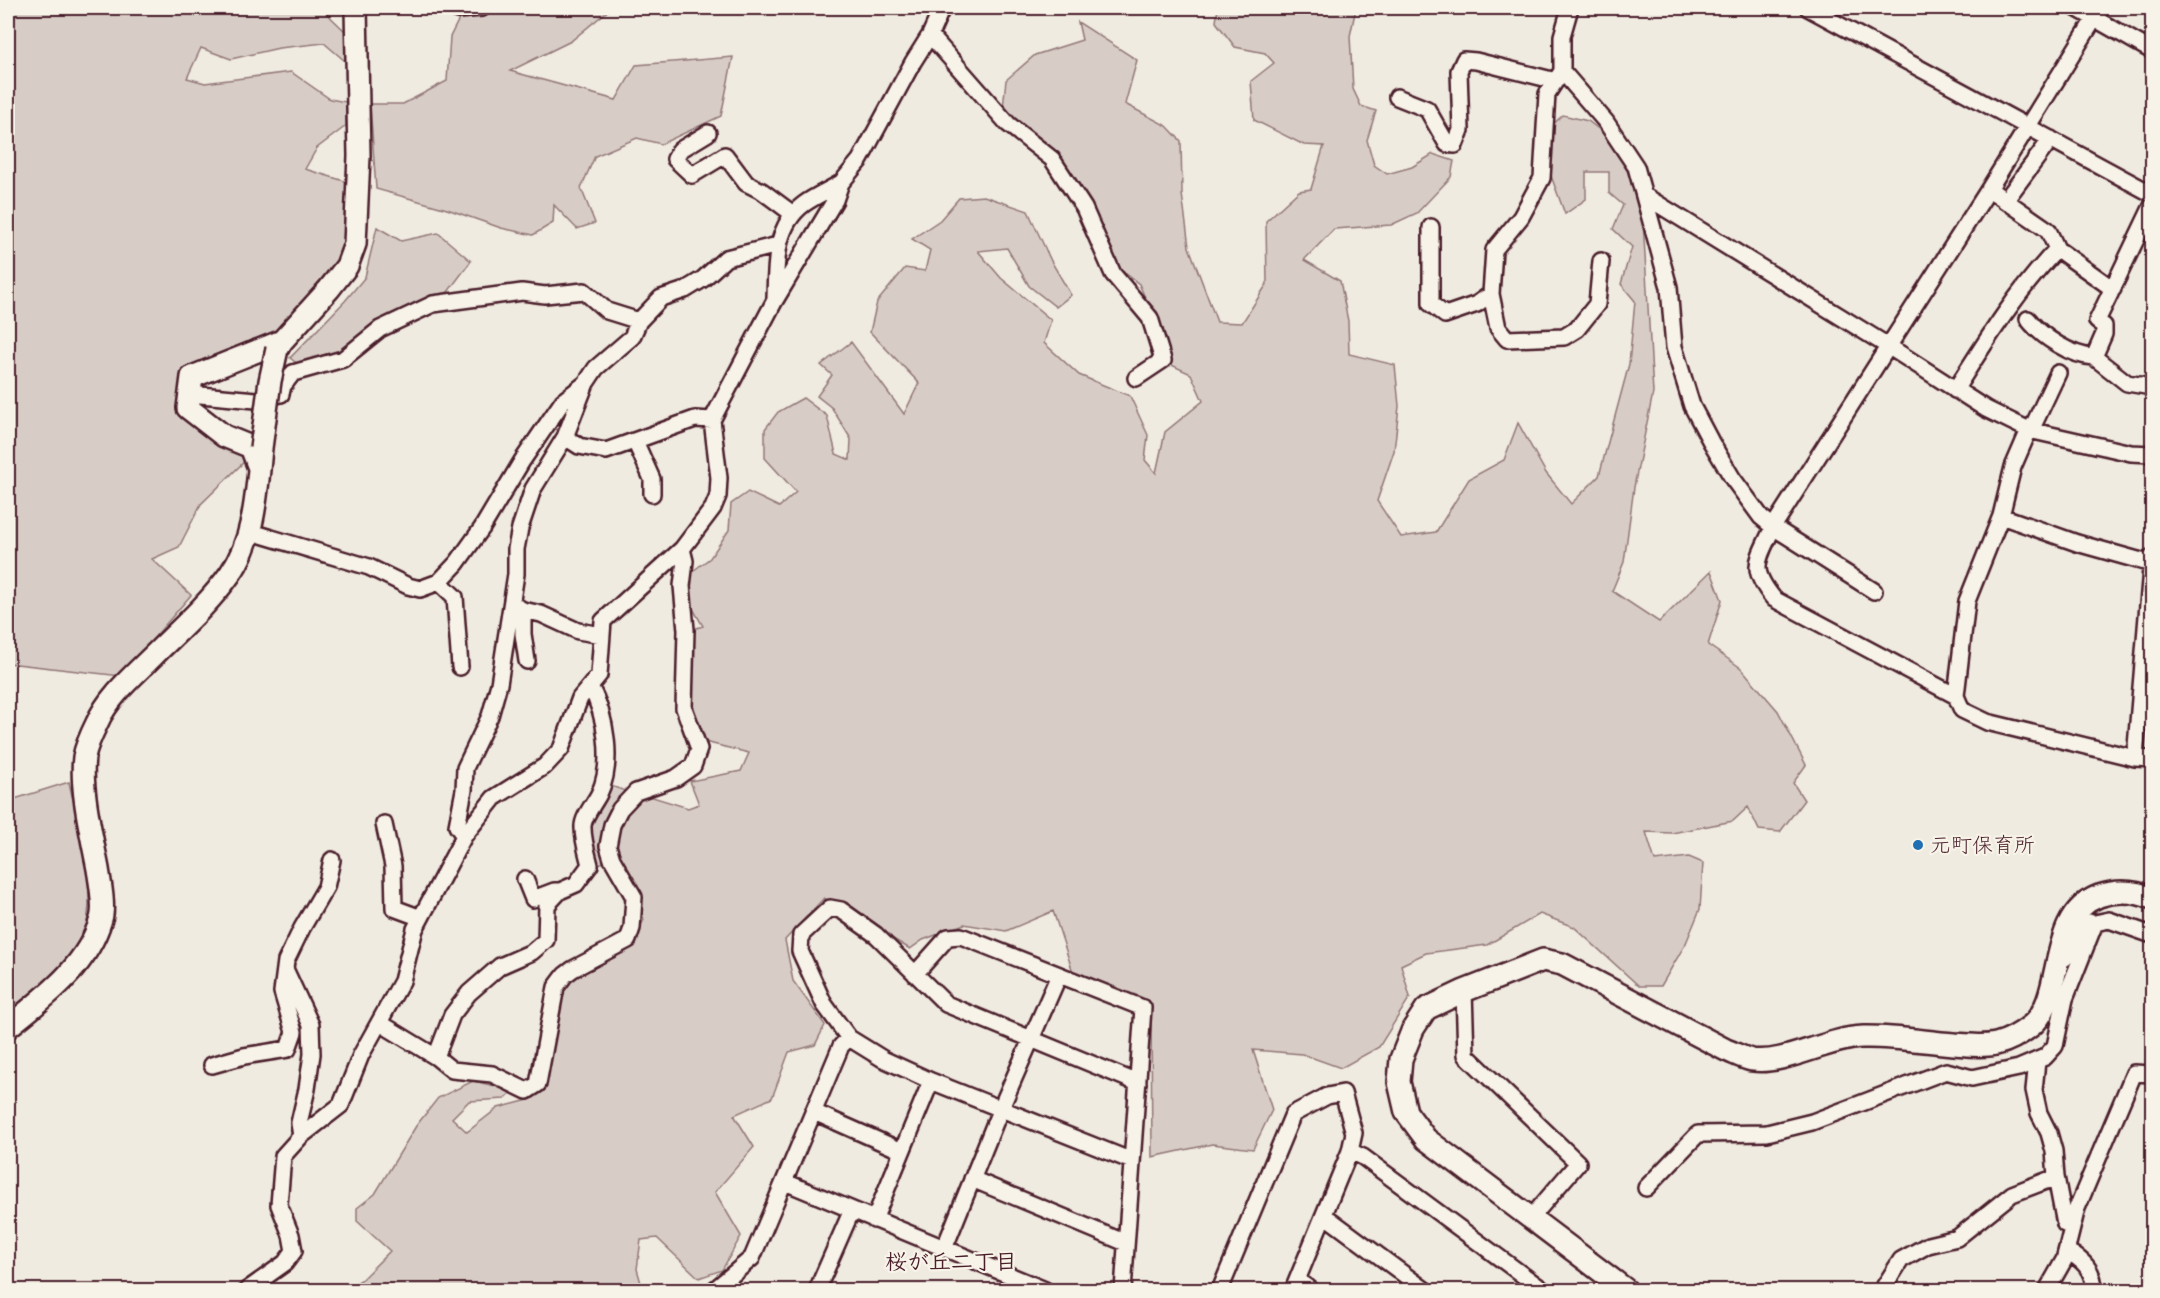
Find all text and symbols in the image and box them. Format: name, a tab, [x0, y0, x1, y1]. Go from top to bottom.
place label: 元町保育所	[1930, 833, 2035, 857]
marker: 元町保育所	[1911, 838, 1925, 852]
district label: 桜が丘二丁目	[885, 1249, 1017, 1275]

